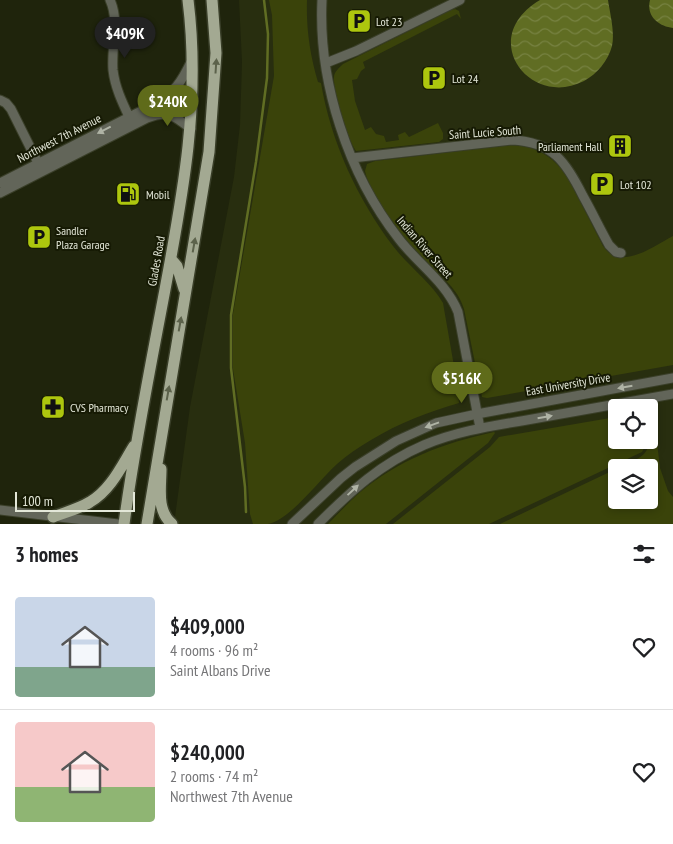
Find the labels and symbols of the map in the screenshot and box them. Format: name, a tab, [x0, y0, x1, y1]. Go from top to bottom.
parking icon: Lot 23	[346, 8, 372, 34]
place label: Lot 23	[376, 14, 402, 29]
pin: $409K	[90, 17, 160, 59]
one-way arrow	[212, 58, 220, 74]
parking icon: Lot 24	[421, 65, 447, 91]
place label: Lot 24	[452, 71, 479, 86]
pin: $240K	[133, 84, 203, 127]
street label: Northwest 7th Avenue	[15, 110, 103, 166]
street label: Saint Lucie South	[448, 122, 522, 142]
one-way arrow	[97, 126, 111, 134]
building icon: Parliament Hall	[607, 133, 633, 159]
place label: Parliament Hall	[538, 139, 602, 154]
parking icon: Lot 102	[589, 171, 615, 197]
place label: Lot 102	[620, 177, 652, 192]
fuel station icon: Mobil	[115, 181, 141, 207]
place label: Mobil	[146, 187, 170, 202]
street label: Indian River Street	[394, 213, 456, 282]
place label: Sandler Plaza Garage	[56, 223, 110, 252]
parking icon: Sandler Plaza Garage	[26, 224, 52, 250]
street label: Glades Road	[144, 235, 168, 287]
one-way arrow	[190, 237, 198, 253]
one-way arrow	[177, 315, 185, 331]
pin: $516K	[427, 362, 497, 404]
street label: East University Drive	[525, 369, 611, 399]
one-way arrow	[617, 383, 633, 391]
one-way arrow	[165, 385, 173, 401]
pharmacy icon: CVS Pharmacy	[40, 394, 66, 420]
place label: CVS Pharmacy	[70, 400, 129, 415]
one-way arrow	[538, 412, 554, 420]
one-way arrow	[424, 422, 439, 429]
one-way arrow	[347, 484, 359, 496]
scale bar	[15, 489, 135, 512]

